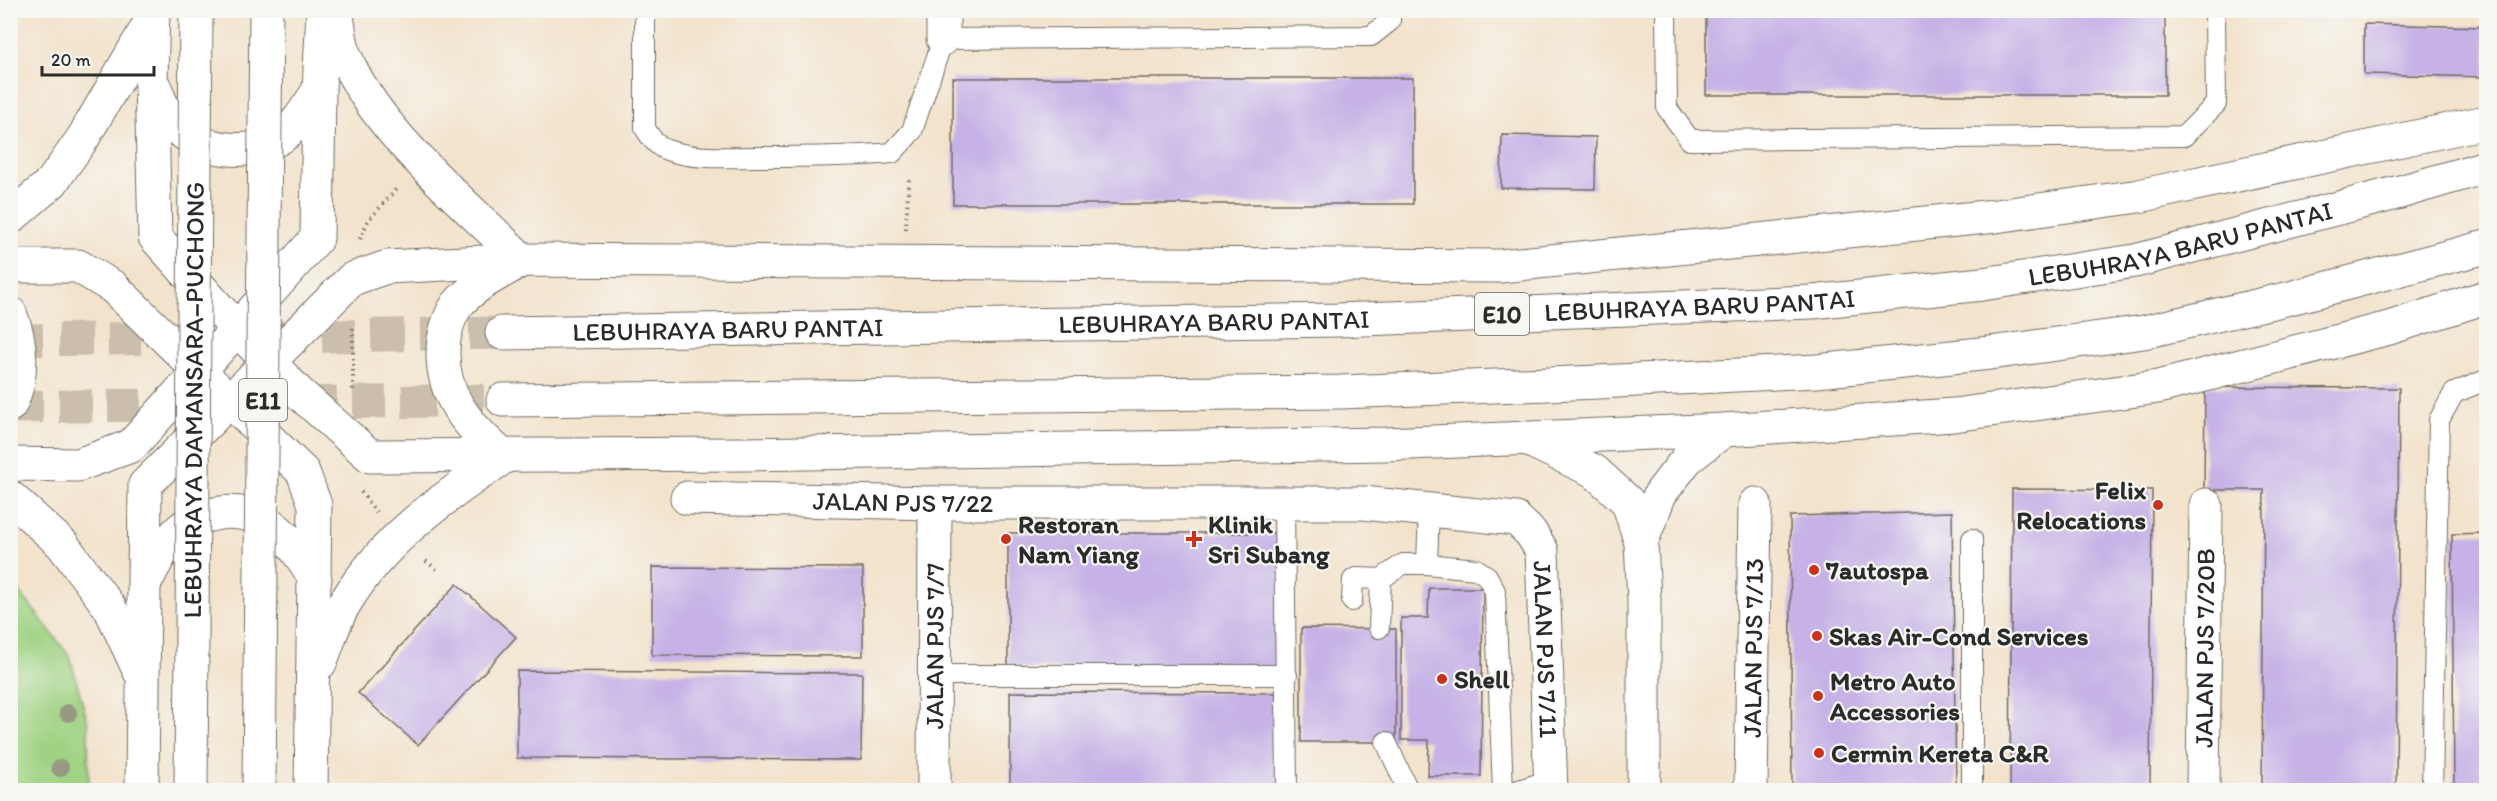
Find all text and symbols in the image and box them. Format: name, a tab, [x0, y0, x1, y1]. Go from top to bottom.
scale bar	[42, 39, 154, 77]
text: 20 m	[51, 49, 91, 71]
street label: LEBUHRAYA DAMANSARA–PUCHONG	[176, 182, 211, 618]
street label: LEBUHRAYA BARU PANTAI	[2026, 194, 2336, 293]
street label: LEBUHRAYA BARU PANTAI	[1543, 282, 1857, 328]
road number: E10	[1475, 293, 1529, 335]
street label: LEBUHRAYA BARU PANTAI	[1058, 303, 1370, 340]
street label: LEBUHRAYA BARU PANTAI	[572, 311, 884, 348]
road number: E11	[239, 379, 287, 421]
place label: Felix Relocations	[2016, 474, 2147, 536]
street label: JALAN PJS 7/22	[812, 485, 994, 519]
marker: Felix Relocations	[2151, 498, 2165, 512]
place label: Restoran Nam Yiang	[1018, 508, 1140, 570]
place label: Klinik Sri Subang	[1208, 508, 1330, 570]
marker: Klinik Sri Subang	[1185, 530, 1203, 548]
marker: Restoran Nam Yiang	[999, 532, 1013, 546]
street label: JALAN PJS 7/20B	[2187, 548, 2222, 748]
place label: 7autospa	[1825, 554, 1929, 586]
street label: JALAN PJS 7/13	[1736, 558, 1770, 738]
street label: JALAN PJS 7/11	[1526, 560, 1565, 739]
street label: JALAN PJS 7/7	[918, 563, 951, 729]
marker: 7autospa	[1807, 563, 1821, 577]
place label: Skas Air-Cond Services	[1829, 620, 2089, 652]
marker: Skas Air-Cond Services	[1810, 629, 1824, 643]
place label: Shell	[1454, 663, 1510, 695]
place label: Metro Auto Accessories	[1829, 665, 1960, 727]
marker: Shell	[1435, 672, 1449, 686]
marker: Metro Auto Accessories	[1811, 689, 1825, 703]
place label: Cermin Kereta C&R	[1831, 737, 2049, 769]
marker: Cermin Kereta C&R	[1812, 746, 1826, 760]

